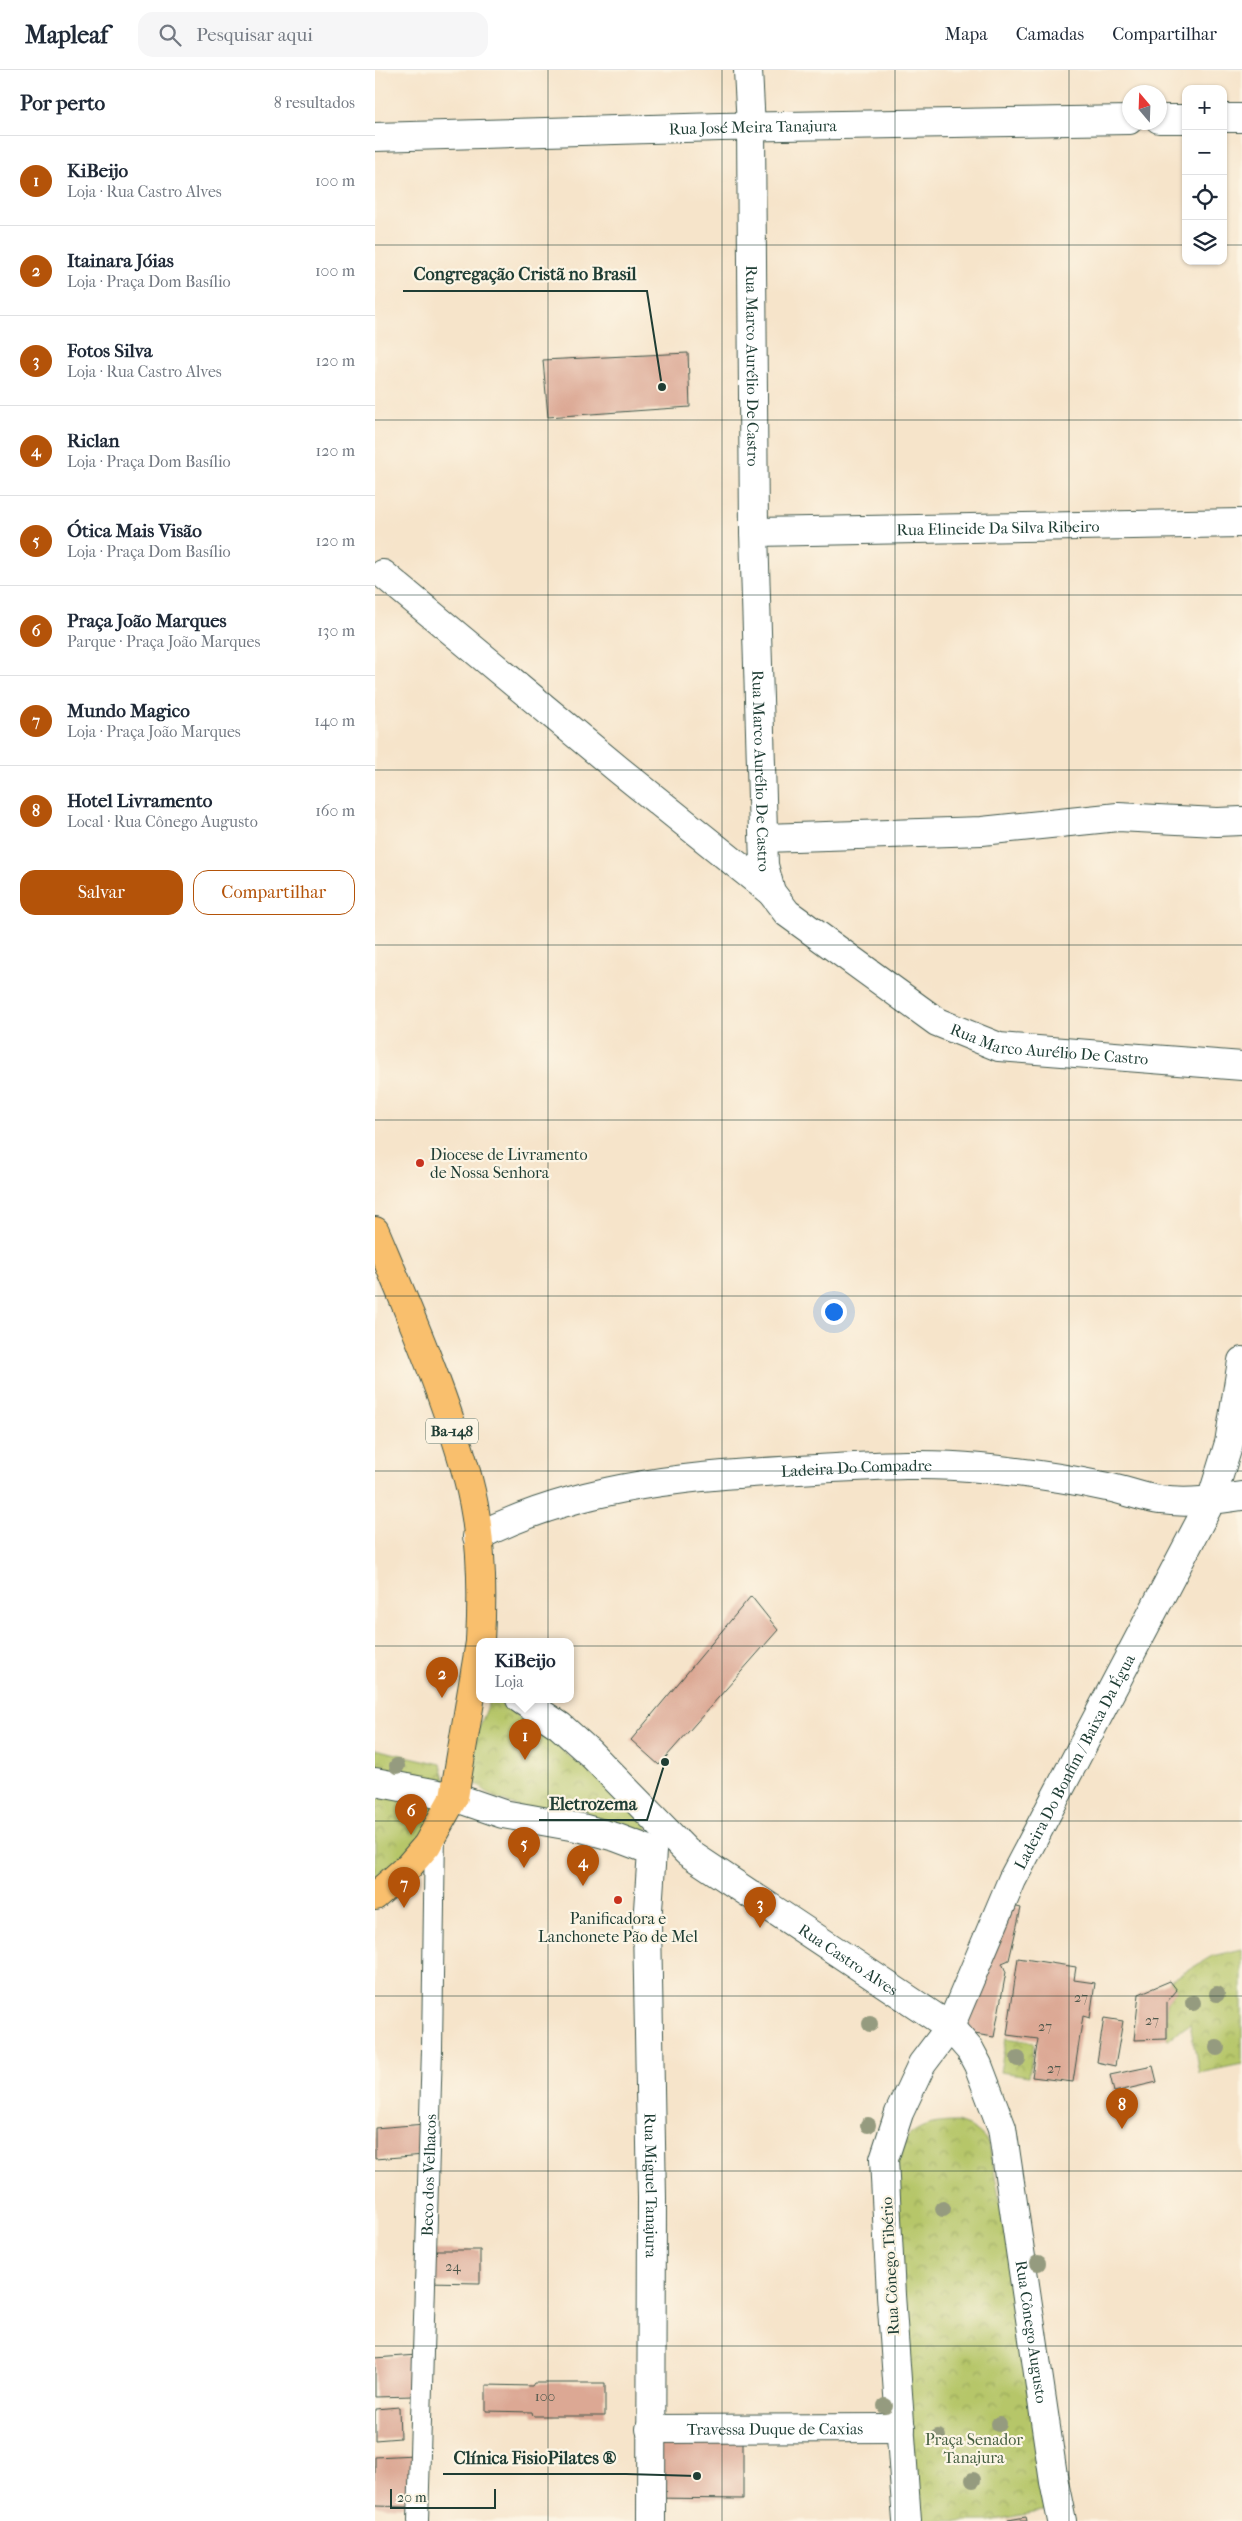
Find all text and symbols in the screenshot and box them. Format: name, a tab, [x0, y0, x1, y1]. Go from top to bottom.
search box	[138, 12, 488, 57]
text: Mapleaf	[25, 21, 108, 49]
icon: search	[156, 21, 184, 49]
text: Pesquisar aqui	[196, 24, 313, 46]
text: Mapa	[945, 24, 988, 45]
text: Camadas	[1016, 24, 1084, 45]
text: Compartilhar	[1112, 24, 1217, 45]
north arrow	[1122, 85, 1167, 130]
map controls	[1182, 85, 1227, 265]
button: +	[1182, 85, 1227, 130]
text: Por perto	[20, 91, 105, 115]
text: 8 resultados	[274, 93, 355, 112]
street label: Rua José Meira Tanajura	[669, 115, 838, 138]
button: −	[1182, 130, 1227, 175]
text: KiBeijo	[67, 160, 128, 182]
text: 1	[33, 171, 39, 190]
text: 100 m	[315, 171, 355, 190]
button: locate	[1182, 175, 1227, 220]
text: Loja · Rua Castro Alves	[67, 182, 222, 201]
button: layers	[1182, 220, 1227, 265]
text: Itainara Jóias	[67, 250, 174, 272]
callout: Congregação Cristã no Brasil	[403, 258, 647, 291]
text: 2	[32, 261, 40, 280]
text: 100 m	[315, 261, 355, 280]
text: Congregação Cristã no Brasil	[413, 264, 638, 285]
street label: Rua Marco Aurélio De Castro	[743, 265, 763, 467]
text: Loja · Praça Dom Basílio	[67, 272, 231, 291]
text: Fotos Silva	[67, 340, 153, 362]
text: 3	[33, 351, 39, 370]
text: 120 m	[316, 351, 355, 370]
text: Loja · Rua Castro Alves	[67, 362, 222, 381]
text: Riclan	[67, 430, 120, 452]
text: 4	[31, 441, 41, 460]
text: 120 m	[316, 441, 355, 460]
text: Loja · Praça Dom Basílio	[67, 452, 231, 471]
street label: Rua Elineide Da Silva Ribeiro	[896, 516, 1100, 539]
text: Ótica Mais Visão	[67, 520, 202, 542]
text: 5	[33, 531, 39, 550]
text: 120 m	[316, 531, 355, 550]
text: Loja · Praça Dom Basílio	[67, 542, 231, 561]
text: Praça João Marques	[67, 610, 227, 632]
text: 6	[32, 621, 40, 640]
text: 130 m	[317, 621, 355, 640]
text: Parque · Praça João Marques	[67, 632, 260, 651]
street label: Rua Marco Aurélio De Castro	[749, 670, 775, 874]
text: Mundo Magico	[67, 700, 190, 722]
text: 7	[32, 711, 40, 730]
text: 140 m	[314, 711, 355, 730]
text: Loja · Praça João Marques	[67, 722, 241, 741]
text: Hotel Livramento	[67, 790, 212, 812]
text: 8	[32, 801, 40, 820]
text: 160 m	[315, 801, 355, 820]
text: Local · Rua Cônego Augusto	[67, 812, 258, 831]
button: Salvar	[20, 870, 183, 915]
button: Compartilhar	[193, 870, 355, 915]
street label: Rua Marco Aurélio De Castro	[948, 1019, 1149, 1068]
place label: Diocese de Livramento de Nossa Senhora	[430, 1145, 588, 1182]
marker: Diocese de Livramento de Nossa Senhora	[414, 1157, 426, 1169]
your location	[821, 1299, 847, 1325]
road number: Ba-148	[426, 1418, 478, 1444]
street label: Ladeira Do Compadre	[780, 1455, 932, 1480]
popup	[476, 1638, 574, 1703]
text: KiBeijo	[494, 1650, 556, 1672]
street label: Ladeira Do Bonfim / Baixa Da Égua	[1010, 1650, 1139, 1872]
pin: 2	[426, 1657, 458, 1698]
text: Loja	[494, 1672, 524, 1691]
pin: 1	[509, 1719, 541, 1760]
callout: Eletrozema	[539, 1787, 647, 1820]
pin: 6	[395, 1794, 427, 1835]
text: Eletrozema	[549, 1794, 638, 1815]
pin: 5	[508, 1827, 540, 1868]
pin: 4	[567, 1845, 599, 1886]
pin: 7	[388, 1867, 420, 1908]
pin: 3	[744, 1887, 776, 1928]
marker: Panificadora e Lanchonete Pão de Mel	[612, 1894, 624, 1906]
place label: Panificadora e Lanchonete Pão de Mel	[538, 1909, 698, 1946]
street label: Rua Castro Alves	[795, 1919, 902, 1999]
house number: 27	[1074, 1989, 1088, 2006]
house number: 27	[1145, 2012, 1159, 2029]
house number: 27	[1038, 2018, 1052, 2035]
house number: 27	[1047, 2060, 1061, 2077]
pin: 8	[1106, 2088, 1138, 2129]
street label: Rua Miguel Tanajura	[641, 2113, 662, 2259]
street label: Beco dos Velhacos	[417, 2114, 440, 2237]
street label: Rua Cônego Tibério	[877, 2197, 903, 2335]
house number: 24	[445, 2258, 461, 2275]
street label: Rua Cônego Augusto	[1012, 2259, 1052, 2404]
house number: 100	[535, 2388, 555, 2405]
street label: Travessa Duque de Caxias	[687, 2419, 863, 2438]
park label: Praça Senador Tanajura	[925, 2430, 1023, 2467]
callout: Clínica FisioPilates ®	[443, 2441, 626, 2474]
text: Clínica FisioPilates ®	[454, 2448, 617, 2469]
scale bar	[390, 2486, 496, 2509]
text: 20 m	[397, 2489, 427, 2506]

